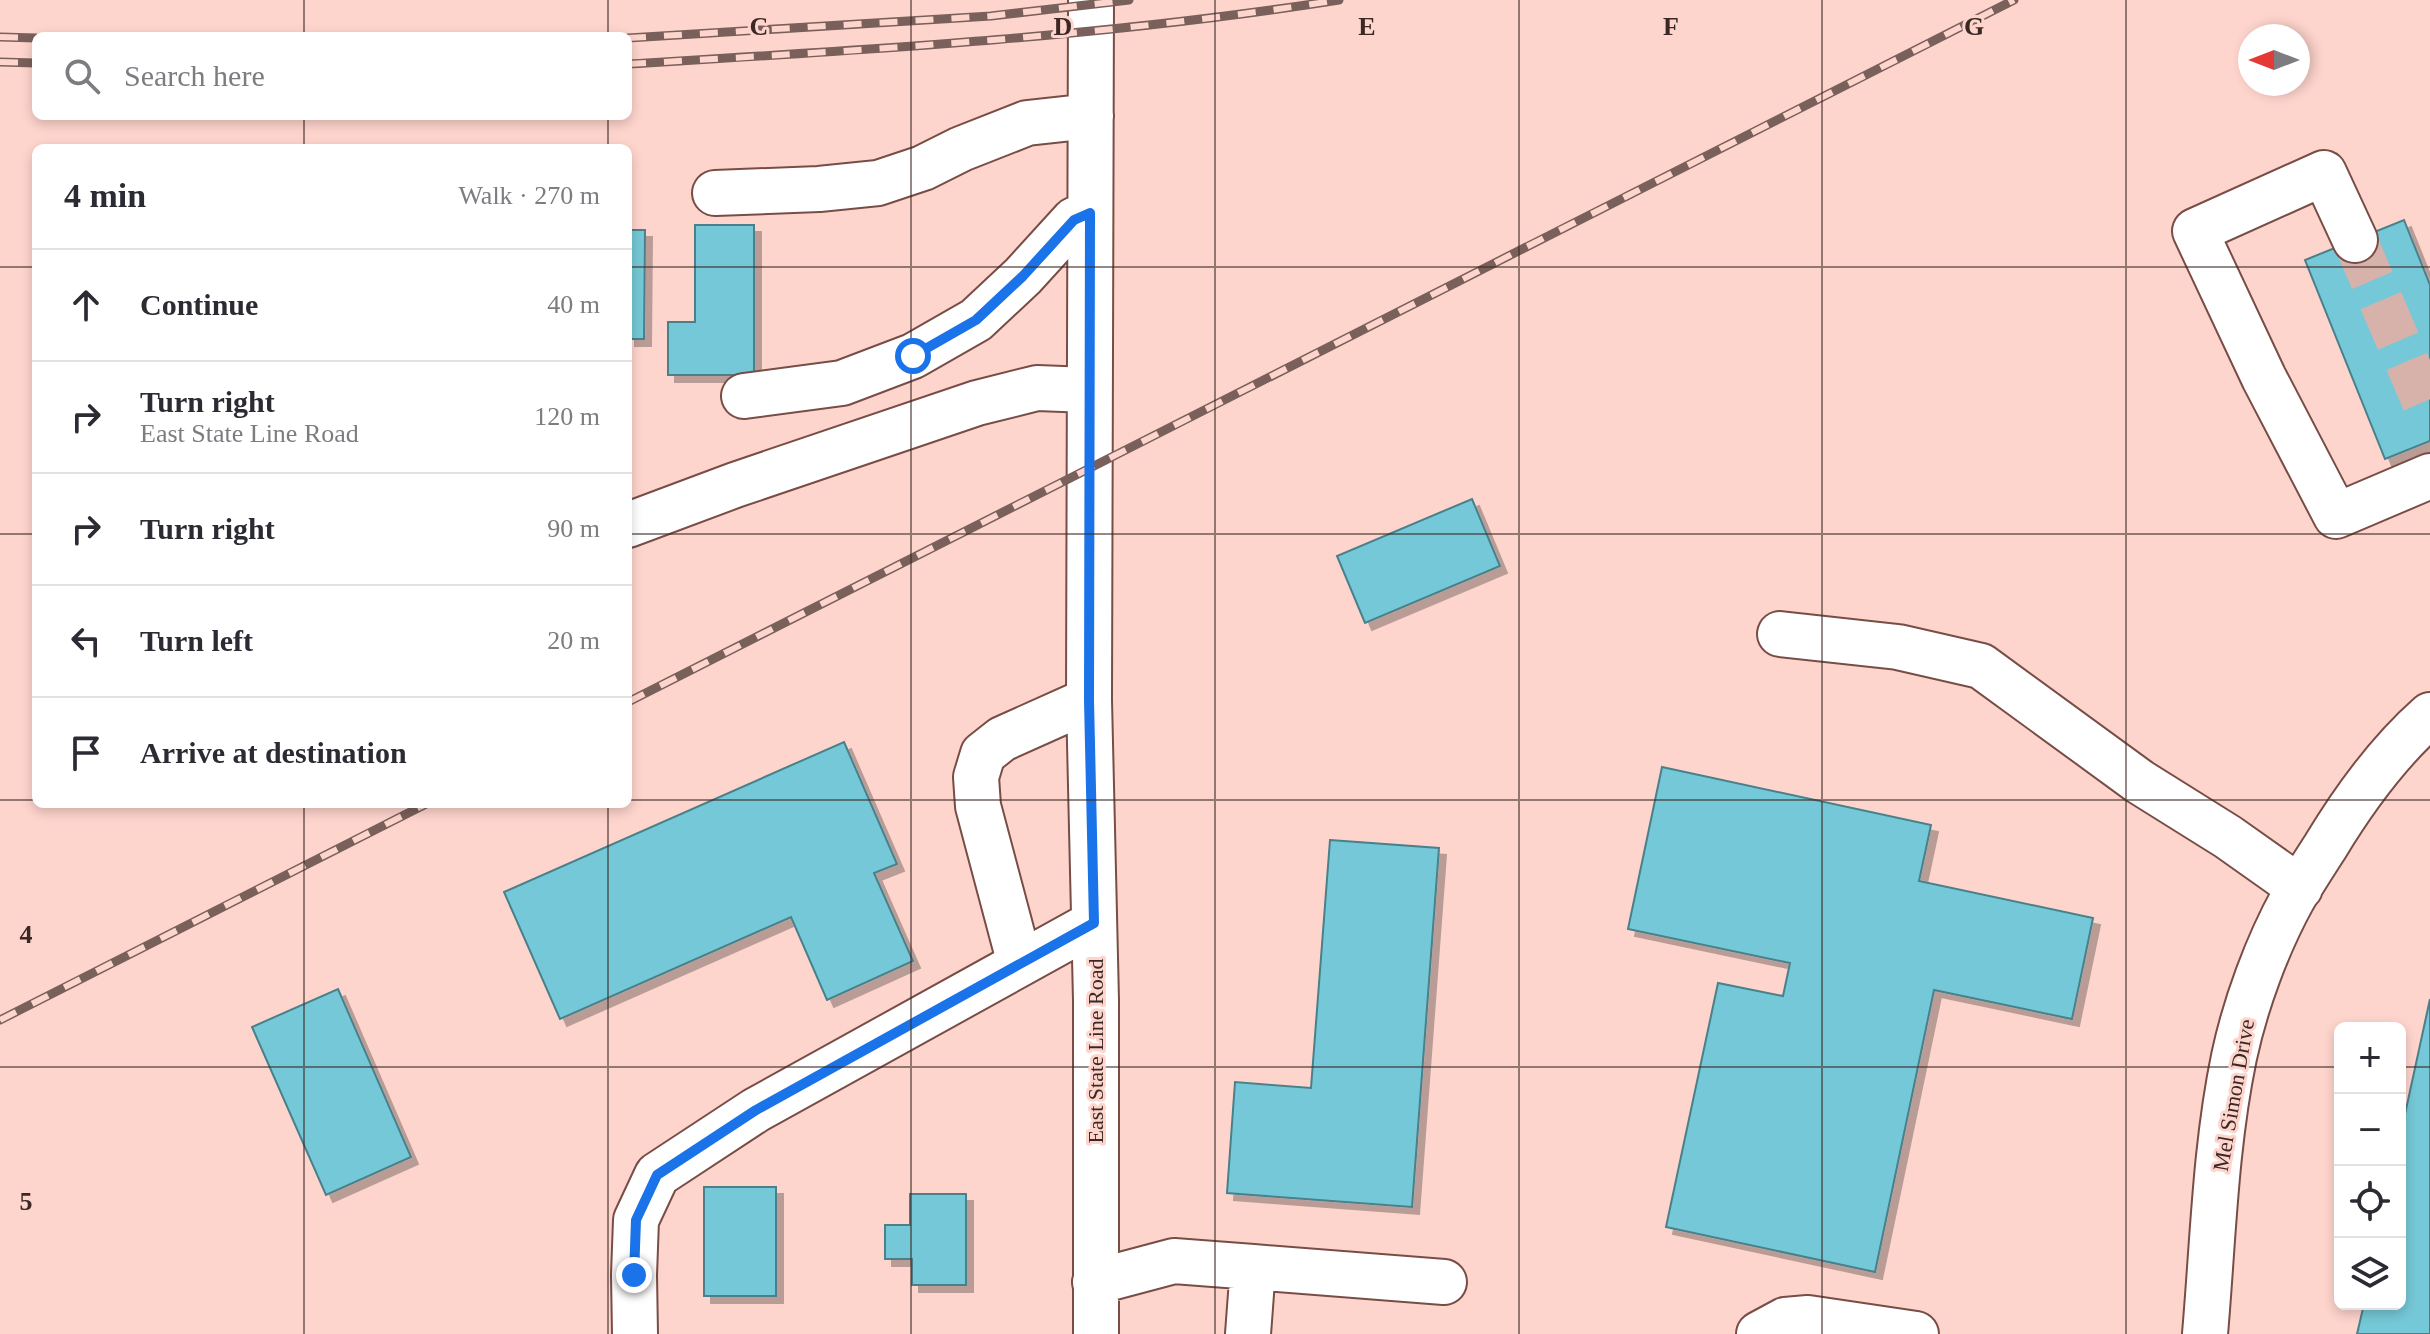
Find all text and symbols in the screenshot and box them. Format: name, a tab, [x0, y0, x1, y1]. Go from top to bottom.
text: C	[750, 12, 768, 41]
text: D	[1054, 12, 1072, 41]
text: E	[1358, 12, 1376, 41]
text: F	[1663, 12, 1679, 41]
text: G	[1964, 12, 1984, 41]
north arrow	[2238, 24, 2310, 96]
search box	[32, 32, 632, 120]
icon: search	[60, 54, 104, 98]
text: Search here	[124, 59, 265, 92]
text: 4 min	[64, 177, 146, 214]
text: Walk · 270 m	[458, 181, 600, 210]
icon: ahead	[64, 283, 108, 327]
text: Continue	[140, 288, 258, 321]
text: 40 m	[547, 290, 600, 319]
route start	[895, 338, 931, 374]
text: Turn right	[140, 385, 275, 418]
icon: right	[64, 395, 108, 439]
text: 120 m	[534, 402, 600, 431]
text: East State Line Road	[140, 419, 359, 448]
icon: right	[64, 507, 108, 551]
text: Turn right	[140, 512, 275, 545]
text: 90 m	[547, 514, 600, 543]
icon: left	[64, 619, 108, 663]
text: Turn left	[140, 624, 253, 657]
text: 20 m	[547, 626, 600, 655]
icon: arrive	[64, 731, 108, 775]
text: Arrive at destination	[140, 736, 407, 769]
text: 4	[20, 920, 33, 949]
street label: East State Line Road	[1083, 958, 1108, 1144]
street label: Mel Simon Drive	[2208, 1017, 2259, 1173]
map controls	[2334, 1022, 2406, 1310]
button: +	[2334, 1022, 2406, 1094]
button: −	[2334, 1094, 2406, 1166]
button: locate	[2334, 1166, 2406, 1238]
text: 5	[20, 1187, 33, 1216]
button: layers	[2334, 1238, 2406, 1310]
route end	[616, 1257, 652, 1293]

